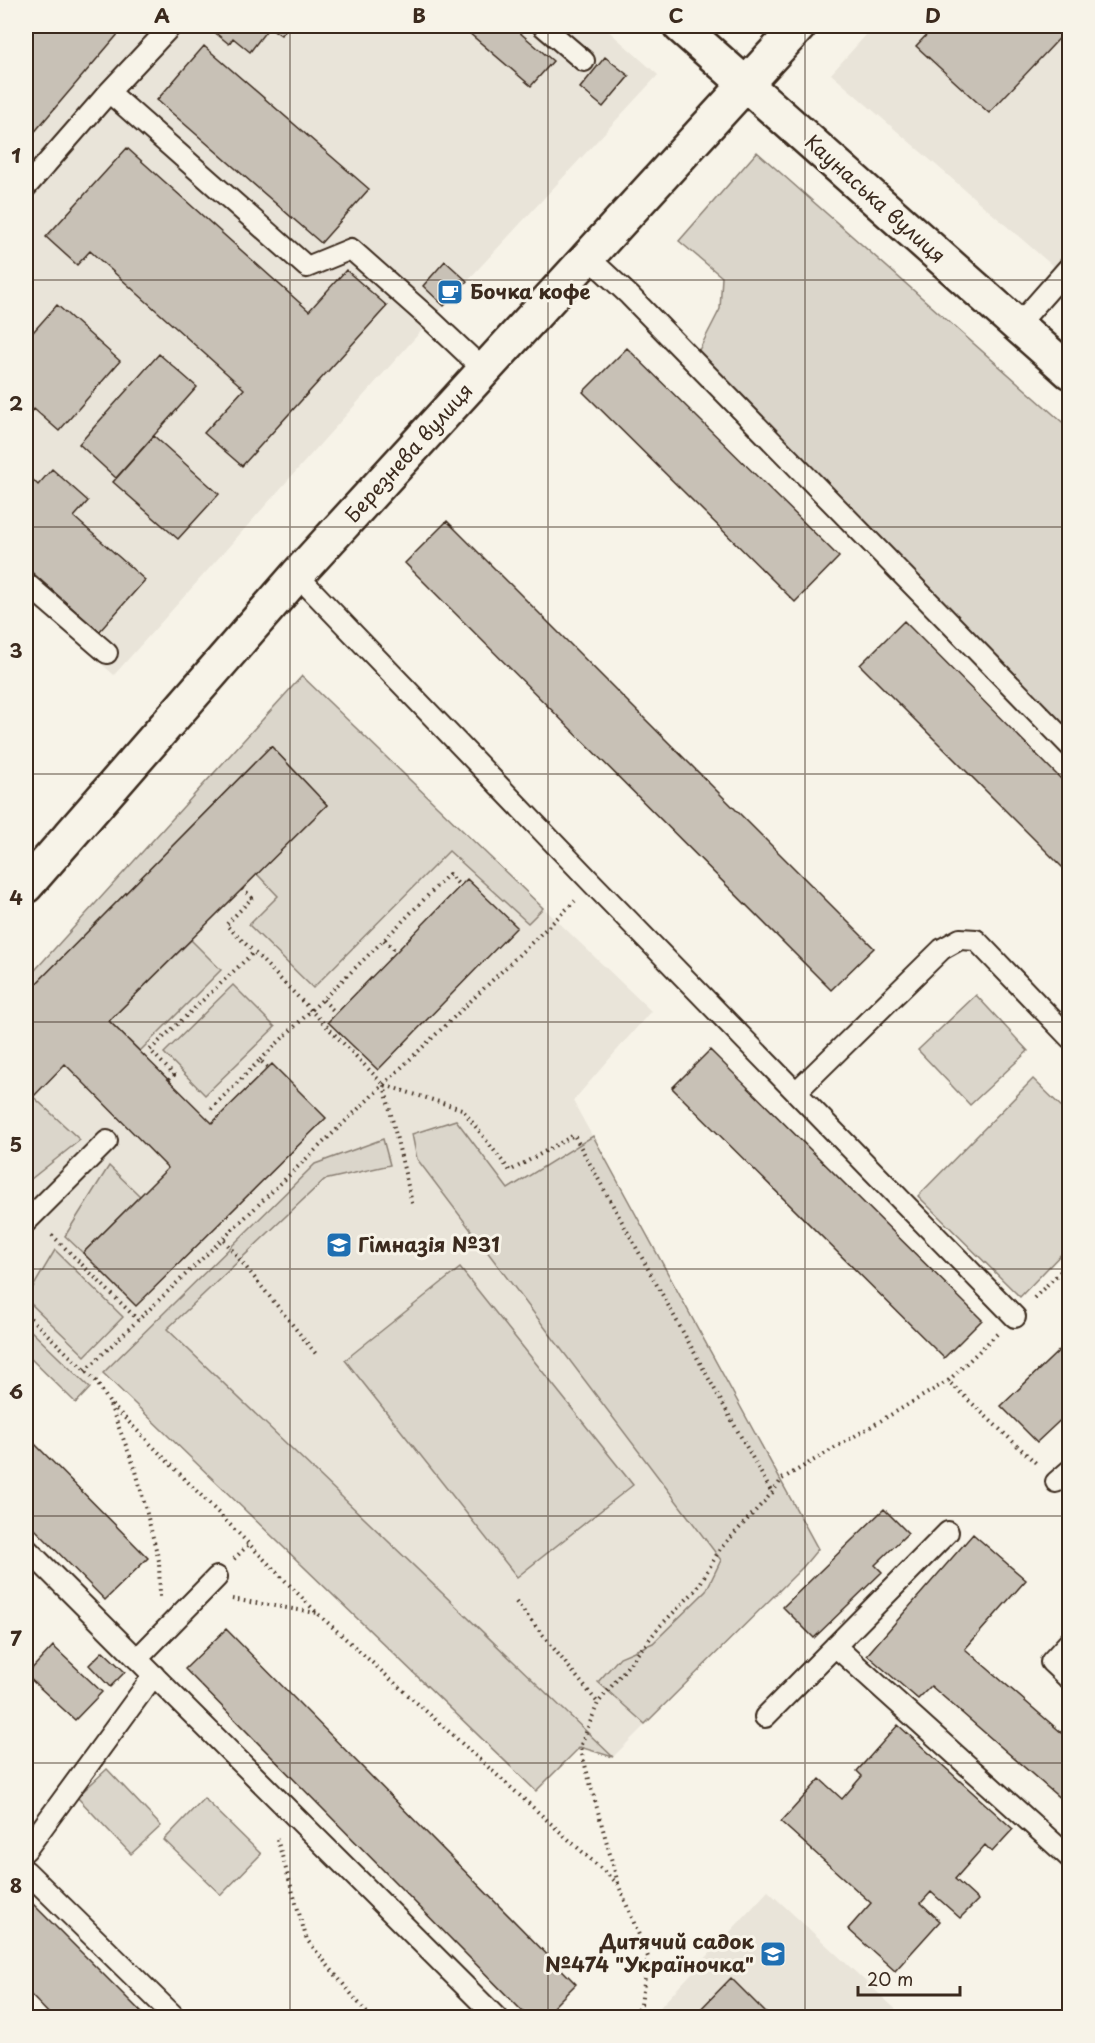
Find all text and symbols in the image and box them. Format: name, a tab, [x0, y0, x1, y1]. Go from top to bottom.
text: A	[154, 0, 170, 30]
text: B	[412, 0, 426, 30]
text: C	[668, 0, 684, 30]
text: D	[925, 0, 941, 30]
street label: Каунаська вулиця	[799, 127, 953, 270]
text: 1	[11, 140, 21, 170]
place label: Бочка кофе	[470, 276, 591, 306]
cafe icon: Бочка кофе	[435, 277, 465, 307]
street label: Березнева вулиця	[337, 376, 479, 529]
text: 2	[9, 388, 23, 418]
text: 3	[9, 635, 23, 665]
text: 4	[9, 882, 23, 912]
text: 5	[10, 1129, 22, 1159]
place label: Гімназія №31	[358, 1229, 500, 1259]
school or university icon: Гімназія №31	[324, 1230, 354, 1260]
text: 6	[9, 1376, 23, 1406]
text: 7	[10, 1623, 22, 1653]
text: 8	[10, 1870, 22, 1900]
place label: Дитячий садок №474 "Україночка"	[545, 1926, 754, 1979]
school or university icon: Дитячий садок №474 "Україночка"	[758, 1939, 788, 1969]
scale bar	[858, 1959, 960, 1997]
text: 20 m	[867, 1965, 913, 1992]

